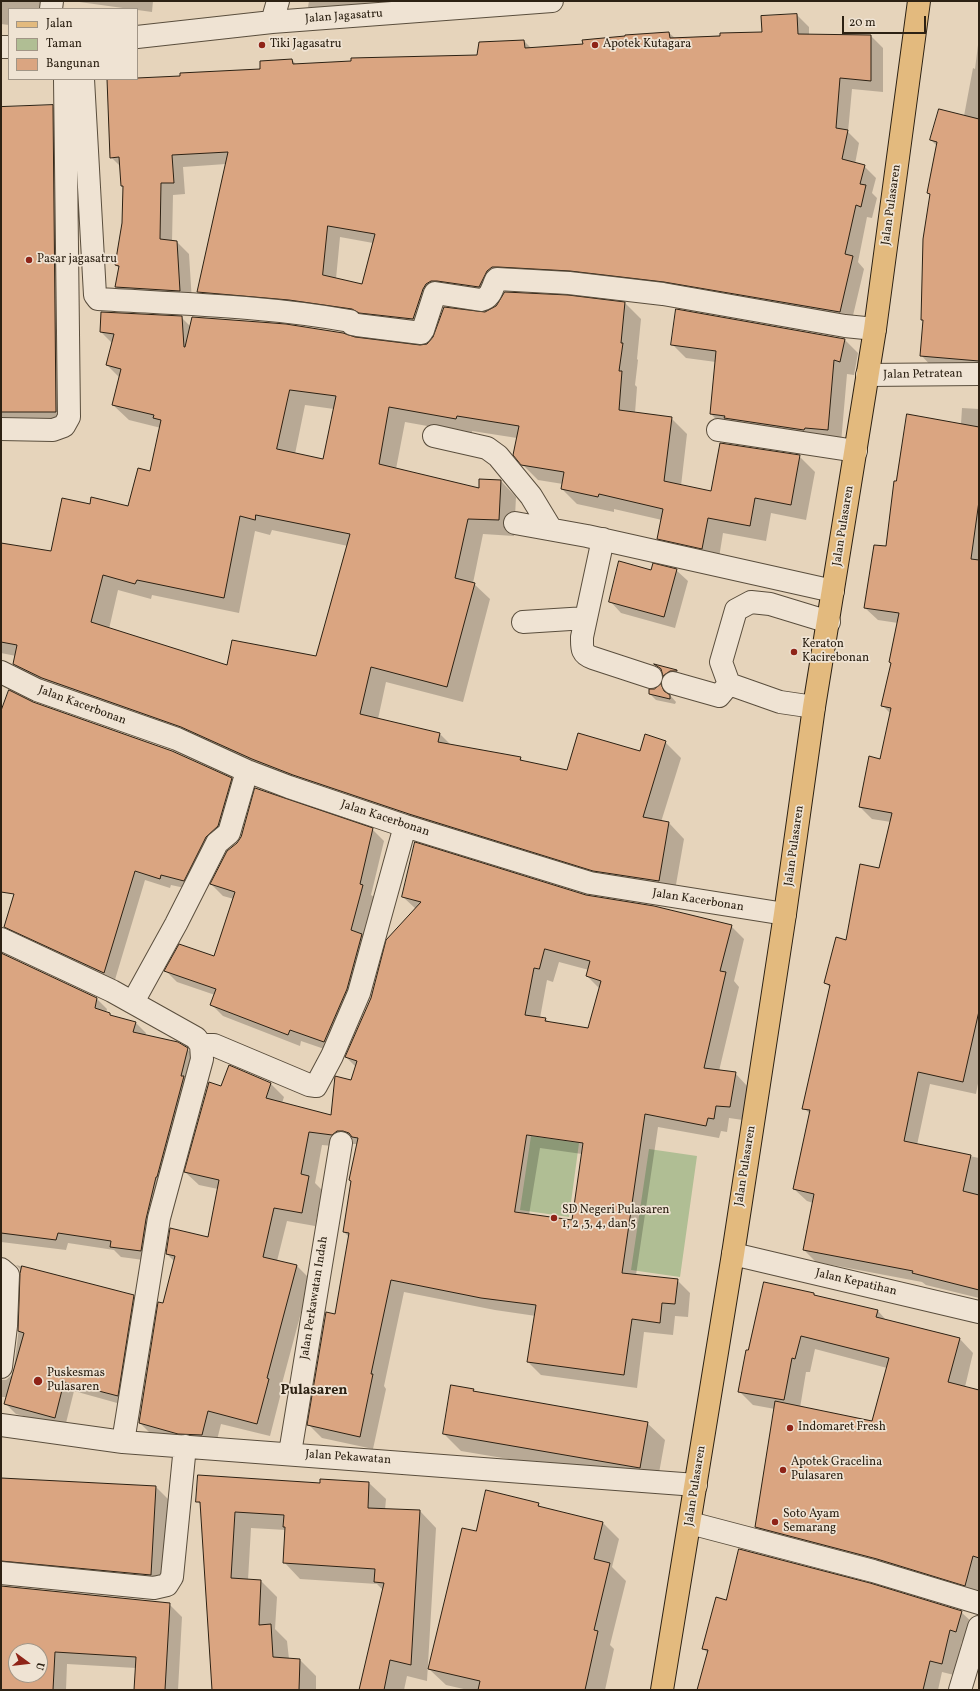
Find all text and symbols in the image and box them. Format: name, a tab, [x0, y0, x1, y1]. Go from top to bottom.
street label: Jalan Jagasatru	[305, 7, 383, 27]
legend	[8, 8, 138, 80]
scale bar	[844, 8, 928, 34]
text: 20 m	[849, 15, 876, 31]
text: Jalan	[46, 16, 73, 32]
text: Taman	[46, 36, 82, 52]
place label: Tiki Jagasatru	[270, 38, 342, 52]
place label: Apotek Kutagara	[603, 38, 691, 52]
marker: Tiki Jagasatru	[257, 40, 267, 50]
marker: Apotek Kutagara	[590, 40, 600, 50]
text: Bangunan	[46, 56, 100, 72]
street label: Jalan Pulasaren	[879, 164, 905, 246]
place label: Pasar jagasatru	[37, 253, 117, 267]
marker: Pasar jagasatru	[24, 255, 34, 265]
street label: Jalan Petratean	[883, 367, 963, 383]
street label: Jalan Pulasaren	[831, 485, 857, 567]
place label: Keraton Kacirebonan	[802, 638, 869, 666]
marker: Keraton Kacirebonan	[789, 647, 799, 657]
street label: Jalan Kacerbonan	[36, 683, 128, 729]
street label: Jalan Kacerbonan	[339, 798, 431, 840]
street label: Jalan Pulasaren	[782, 805, 808, 887]
street label: Jalan Kacerbonan	[651, 887, 745, 915]
street label: Jalan Pulasaren	[733, 1125, 759, 1207]
place label: SD Negeri Pulasaren 1, 2 ,3, 4, dan 5	[562, 1204, 670, 1232]
marker: SD Negeri Pulasaren 1, 2 ,3, 4, dan 5	[549, 1213, 559, 1223]
street label: Jalan Perkawatan Indah	[298, 1235, 332, 1361]
street label: Jalan Kepatihan	[814, 1267, 898, 1299]
place label: Puskesmas Pulasaren	[47, 1367, 105, 1395]
marker: Puskesmas Pulasaren	[32, 1375, 44, 1387]
district label: Pulasaren	[280, 1383, 348, 1399]
place label: Indomaret Fresh	[798, 1421, 886, 1435]
marker: Indomaret Fresh	[785, 1423, 795, 1433]
street label: Jalan Pulasaren	[683, 1445, 709, 1527]
street label: Jalan Pekawatan	[305, 1448, 391, 1468]
place label: Apotek Gracelina Pulasaren	[791, 1456, 882, 1484]
marker: Apotek Gracelina Pulasaren	[778, 1465, 788, 1475]
place label: Soto Ayam Semarang	[783, 1508, 840, 1536]
marker: Soto Ayam Semarang	[770, 1517, 780, 1527]
north arrow	[8, 1643, 48, 1683]
text: U	[31, 1660, 47, 1672]

